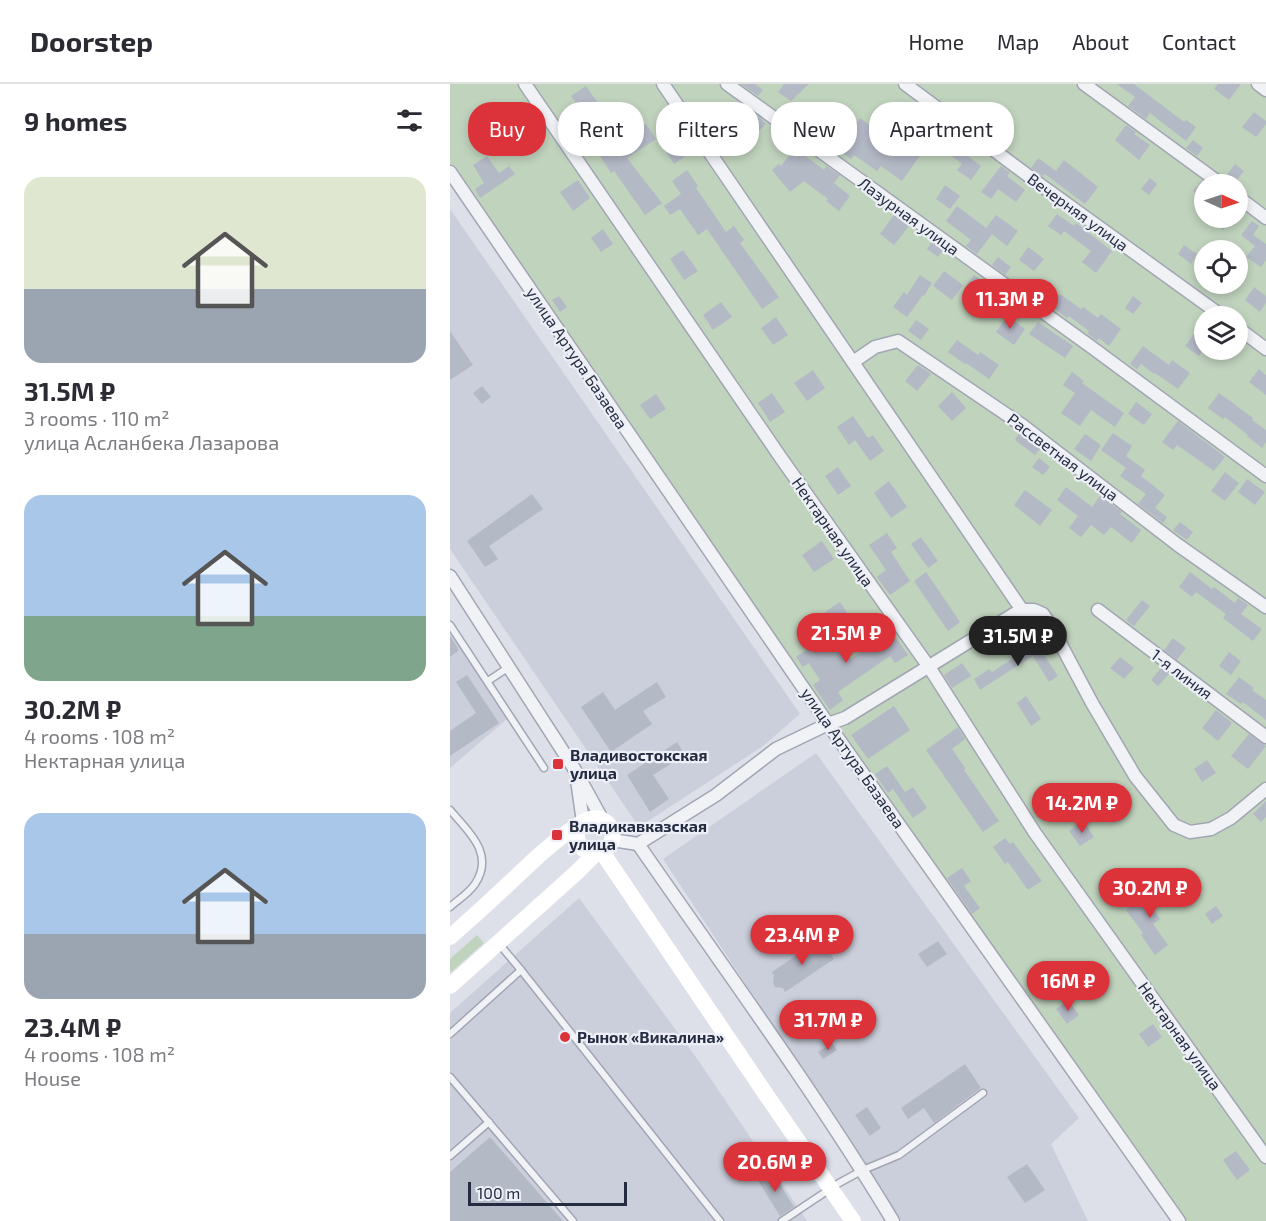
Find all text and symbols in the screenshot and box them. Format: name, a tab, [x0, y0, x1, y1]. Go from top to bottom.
text: Doorstep	[30, 24, 153, 58]
text: Home	[908, 29, 964, 54]
text: Map	[997, 29, 1039, 54]
text: About	[1072, 29, 1129, 54]
text: Contact	[1162, 29, 1236, 54]
chip: Buy	[468, 102, 546, 156]
chip: Rent	[558, 102, 644, 156]
chip: Filters	[656, 102, 759, 156]
chip: New	[771, 102, 857, 156]
chip: Apartment	[869, 102, 1014, 156]
icon: filters	[393, 104, 426, 137]
text: 9 homes	[24, 105, 127, 136]
street label: Вечерняя улица	[1024, 169, 1132, 255]
street label: Лазурная улица	[855, 173, 963, 259]
north arrow	[1194, 174, 1248, 228]
map controls	[1194, 174, 1248, 360]
icon: home	[171, 216, 279, 324]
button: locate	[1194, 240, 1248, 294]
pin: 11.3M ₽	[955, 279, 1065, 330]
street label: улица Артура Базаева	[522, 283, 632, 433]
text: 11.3M ₽	[976, 286, 1044, 310]
button: layers	[1194, 306, 1248, 360]
text: 31.5M ₽	[24, 375, 115, 406]
text: 3 rooms · 110 m²	[24, 406, 170, 430]
street label: Рассветная улица	[1003, 409, 1123, 505]
text: улица Асланбека Лазарова	[24, 430, 279, 454]
street label: Нектарная улица	[788, 473, 878, 591]
icon: home	[171, 534, 279, 642]
pin: 21.5M ₽	[791, 613, 901, 664]
pin: 31.5M ₽	[963, 616, 1073, 667]
text: 21.5M ₽	[811, 620, 881, 644]
text: 31.5M ₽	[983, 623, 1053, 647]
street label: 1-я линия	[1148, 644, 1217, 703]
street label: улица Артура Базаева	[797, 684, 909, 832]
text: 30.2M ₽	[24, 693, 121, 724]
text: 4 rooms · 108 m²	[24, 724, 175, 748]
place label: Владивостокская улица	[570, 745, 708, 782]
text: Нектарная улица	[24, 748, 185, 772]
marker: Владивостокская улица	[551, 757, 565, 771]
pin: 14.2M ₽	[1027, 783, 1137, 834]
text: 14.2M ₽	[1046, 790, 1118, 814]
place label: Владикавказская улица	[569, 816, 707, 853]
marker: Владикавказская улица	[550, 828, 564, 842]
icon: home	[171, 852, 279, 960]
pin: 30.2M ₽	[1095, 868, 1205, 919]
text: 30.2M ₽	[1113, 875, 1187, 899]
pin: 23.4M ₽	[747, 915, 857, 966]
text: 23.4M ₽	[765, 922, 839, 946]
pin: 16M ₽	[1026, 961, 1110, 1012]
text: 16M ₽	[1041, 968, 1095, 992]
street label: Нектарная улица	[1134, 978, 1226, 1094]
pin: 31.7M ₽	[773, 1000, 883, 1051]
text: 31.7M ₽	[793, 1007, 863, 1031]
text: 23.4M ₽	[24, 1011, 121, 1042]
place label: Рынок «Викалина»	[577, 1027, 724, 1046]
marker: Рынок «Викалина»	[558, 1030, 572, 1044]
text: 4 rooms · 108 m²	[24, 1042, 175, 1066]
text: House	[24, 1066, 81, 1090]
pin: 20.6M ₽	[720, 1142, 830, 1193]
text: 20.6M ₽	[737, 1149, 813, 1173]
scale bar	[468, 1179, 627, 1206]
text: 100 m	[477, 1183, 520, 1202]

